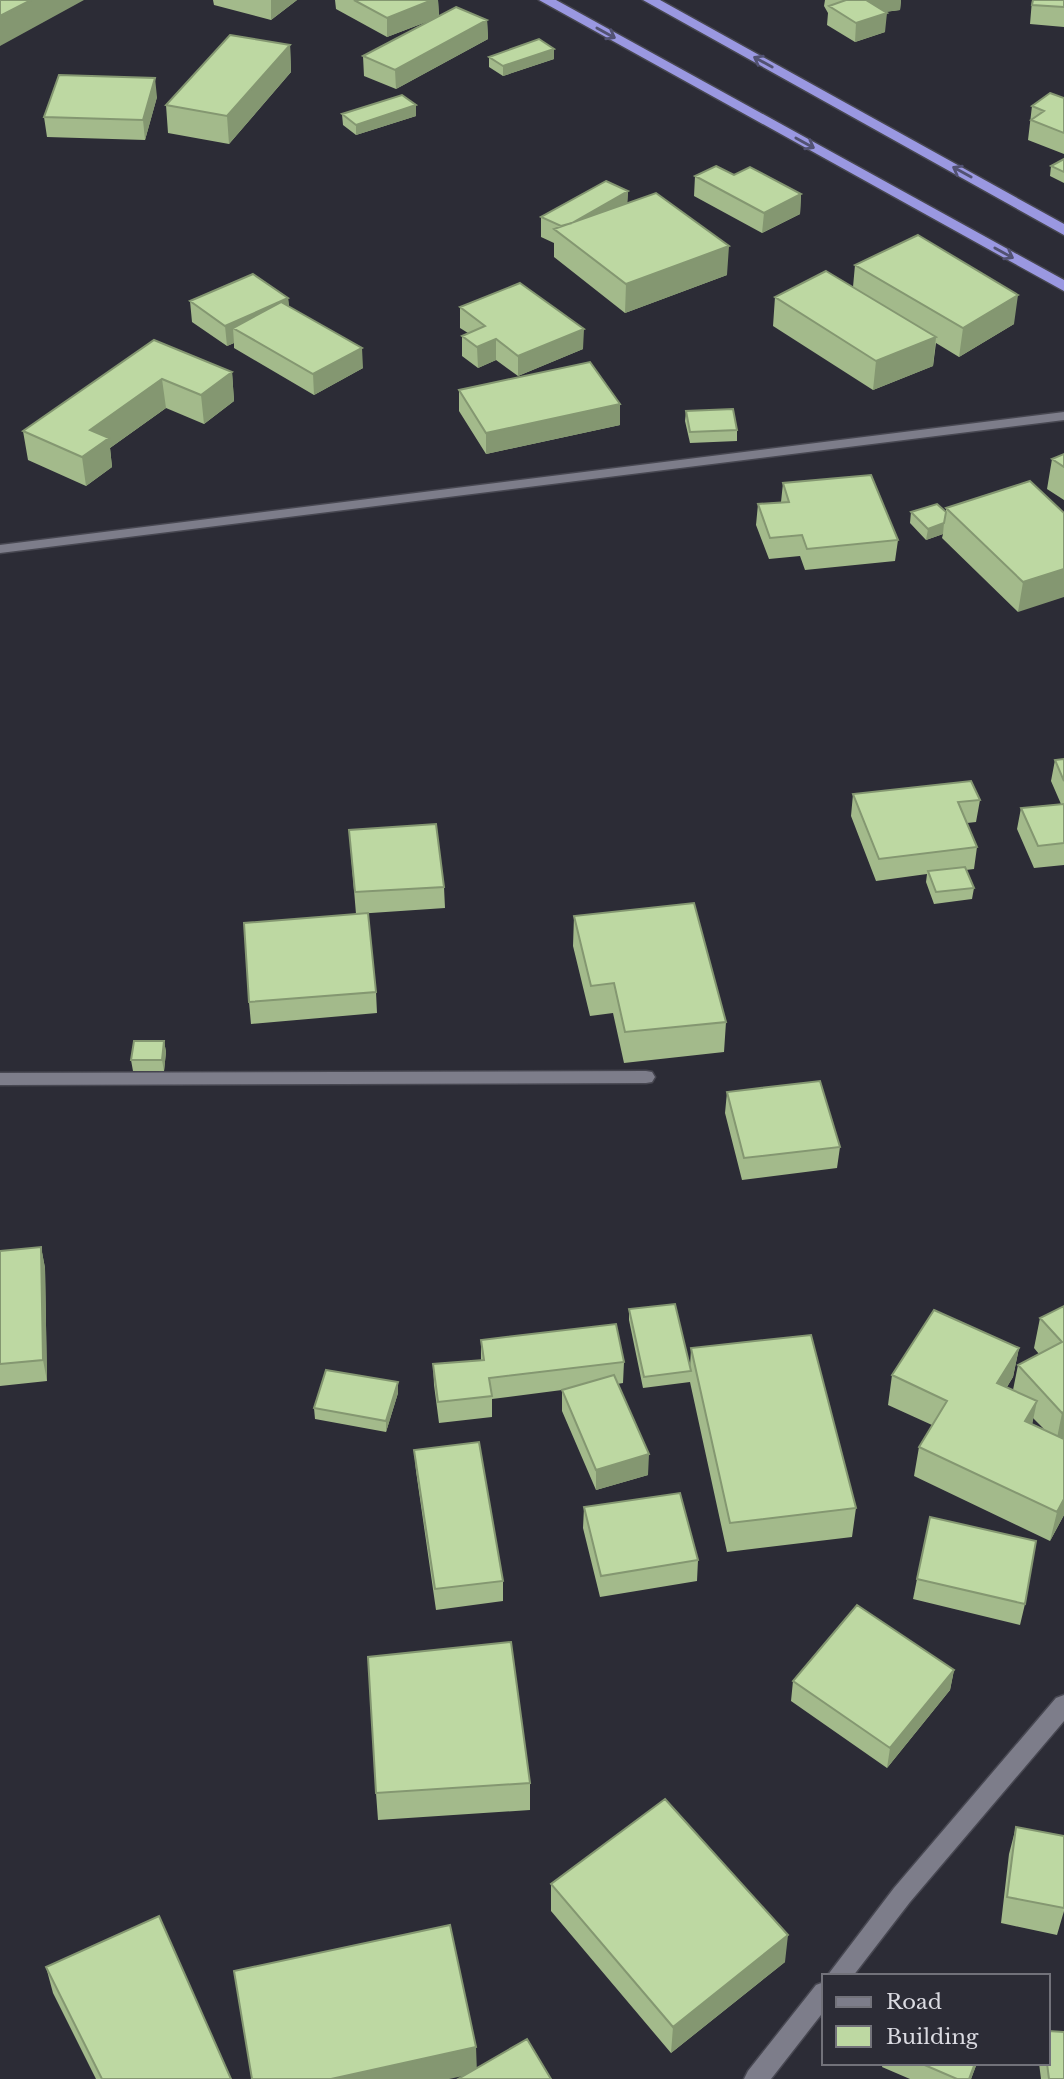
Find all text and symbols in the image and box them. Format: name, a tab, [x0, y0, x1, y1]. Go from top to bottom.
one-way arrow	[595, 26, 615, 40]
one-way arrow	[753, 54, 774, 68]
one-way arrow	[794, 137, 815, 150]
one-way arrow	[952, 165, 973, 178]
one-way arrow	[993, 247, 1014, 260]
legend	[822, 1974, 1050, 2065]
text: Road	[886, 1989, 942, 2015]
text: Building	[886, 2024, 979, 2050]

